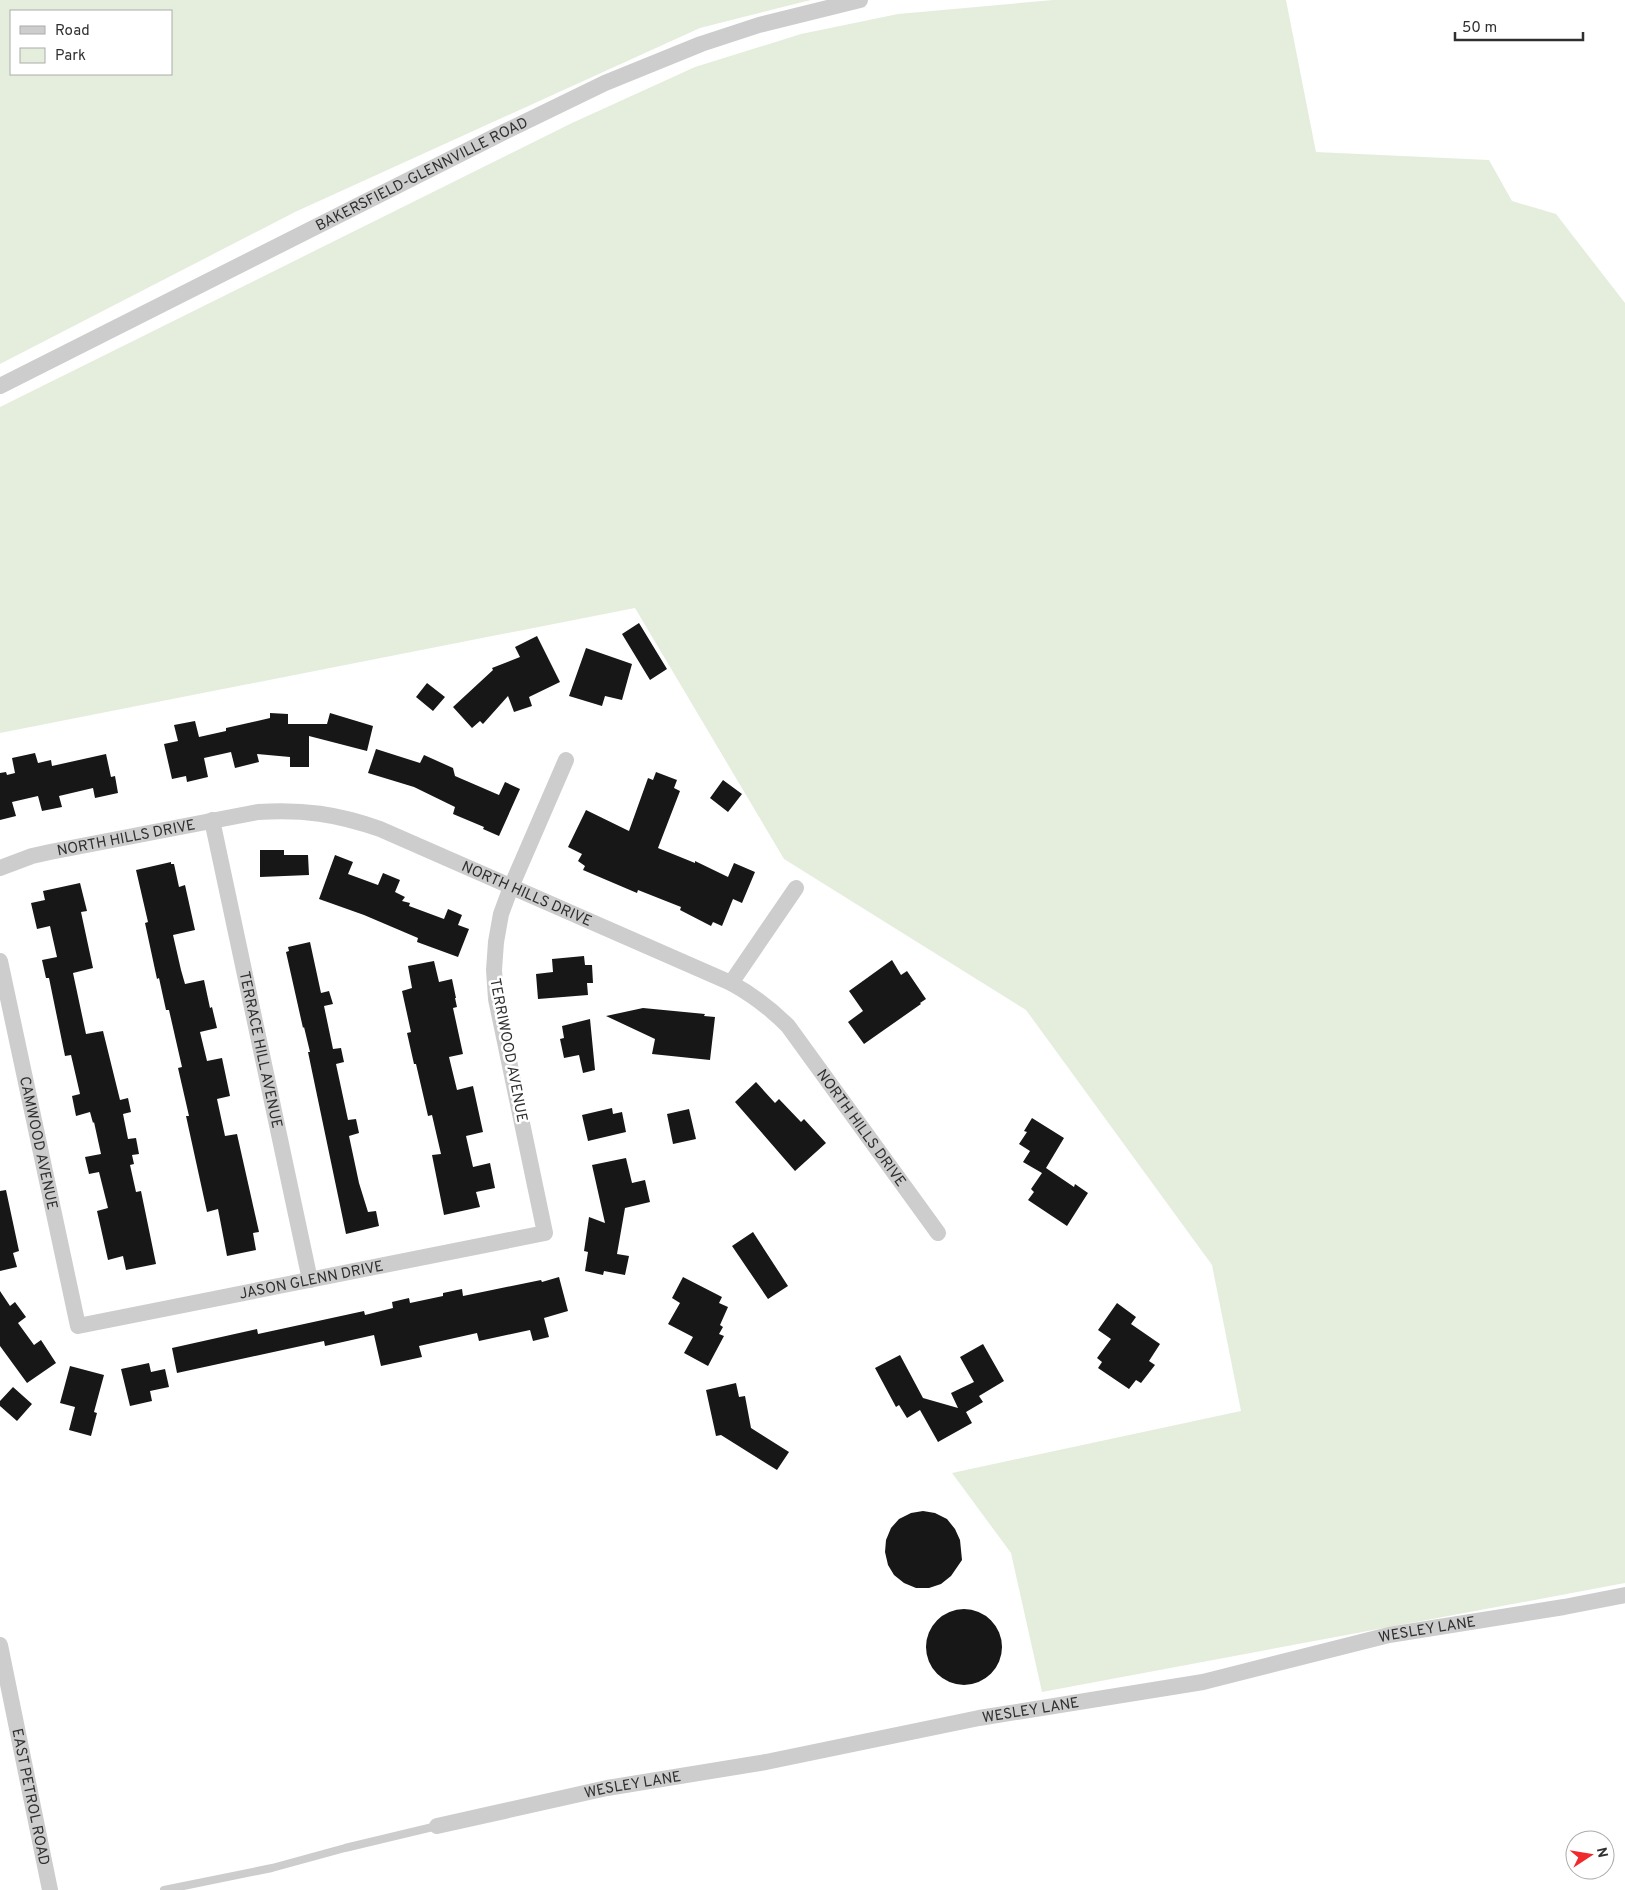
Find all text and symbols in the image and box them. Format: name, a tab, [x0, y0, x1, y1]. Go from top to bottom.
legend	[10, 10, 172, 75]
scale bar	[1455, 10, 1582, 42]
text: 50 m	[1462, 19, 1497, 38]
text: Road	[55, 22, 90, 41]
text: Park	[55, 47, 86, 66]
street label: BAKERSFIELD-GLENNVILLE ROAD	[313, 114, 532, 236]
street label: NORTH HILLS DRIVE	[55, 816, 197, 861]
street label: NORTH HILLS DRIVE	[458, 858, 594, 932]
street label: TERRACE HILL AVENUE	[234, 970, 285, 1130]
street label: TERRIWOOD AVENUE	[484, 977, 531, 1124]
street label: NORTH HILLS DRIVE	[812, 1066, 909, 1191]
street label: CAMWOOD AVENUE	[14, 1075, 61, 1212]
street label: JASON GLENN DRIVE	[238, 1257, 385, 1305]
street label: WESLEY LANE	[1377, 1613, 1477, 1648]
street label: WESLEY LANE	[981, 1694, 1081, 1728]
street label: EAST PETROL ROAD	[6, 1727, 53, 1867]
street label: WESLEY LANE	[583, 1768, 683, 1804]
north arrow	[1565, 1830, 1615, 1880]
text: N	[1592, 1846, 1611, 1859]

